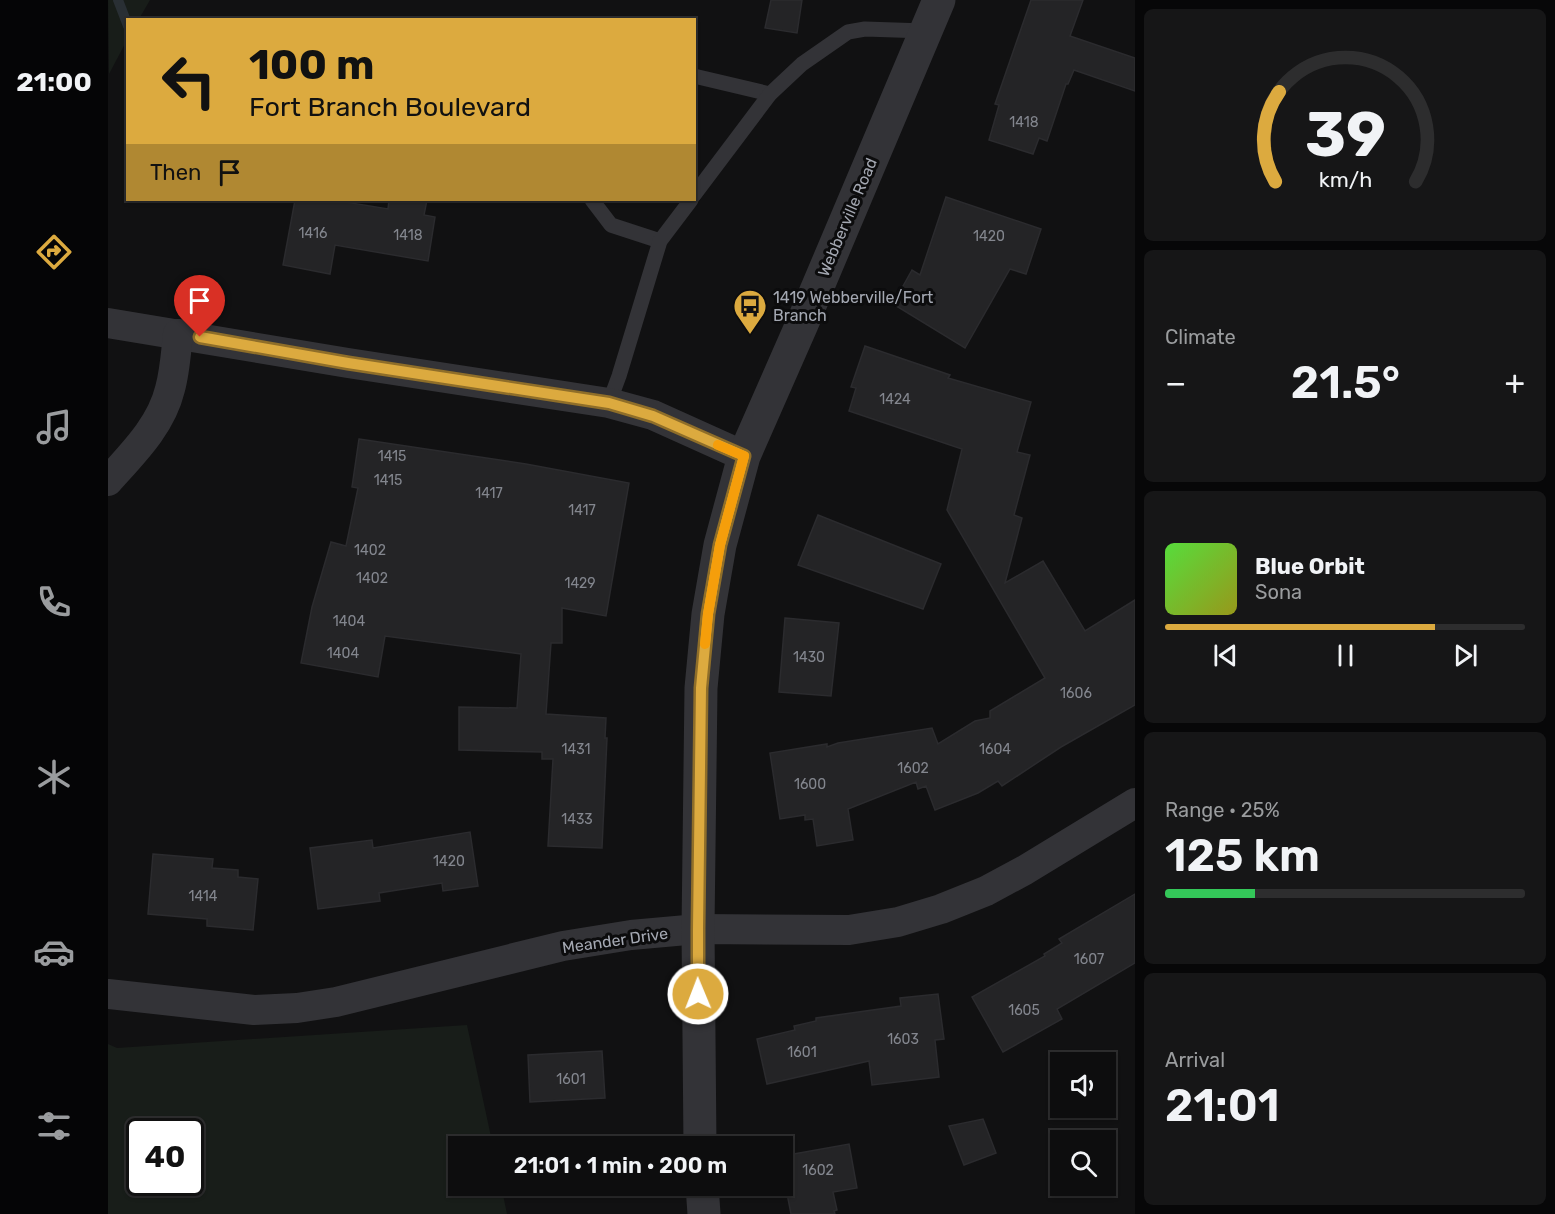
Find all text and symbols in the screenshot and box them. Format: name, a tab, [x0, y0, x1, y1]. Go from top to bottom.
text: 100 m	[249, 40, 374, 90]
icon: left	[150, 42, 228, 120]
text: 21:00	[16, 66, 92, 98]
text: Fort Branch Boulevard	[249, 91, 531, 123]
text: 39	[1304, 98, 1386, 172]
house number: 1418	[1009, 114, 1039, 131]
street label: Webberville Road	[814, 155, 881, 279]
icon: arrive	[213, 156, 246, 189]
text: Then	[150, 159, 201, 186]
text: km/h	[1318, 167, 1372, 192]
house number: 1416	[299, 225, 327, 242]
house number: 1418	[393, 227, 423, 244]
house number: 1420	[973, 228, 1005, 245]
icon: directions	[33, 231, 75, 273]
pin	[174, 275, 225, 337]
icon: arrive	[183, 284, 216, 317]
bus stop icon: 1419 Webberville/Fort Branch	[732, 288, 768, 335]
place label: 1419 Webberville/Fort Branch	[773, 288, 933, 325]
text: Climate	[1165, 325, 1236, 349]
text: 21.5°	[1291, 356, 1400, 409]
text: −	[1165, 363, 1186, 402]
text: +	[1504, 363, 1525, 402]
house number: 1424	[879, 391, 911, 408]
icon: music	[33, 406, 75, 448]
house number: 1415	[378, 448, 406, 465]
house number: 1415	[374, 472, 402, 489]
house number: 1417	[475, 485, 503, 502]
house number: 1417	[568, 502, 596, 519]
house number: 1402	[354, 542, 386, 559]
text: Blue Orbit	[1255, 553, 1365, 580]
house number: 1402	[356, 570, 388, 587]
house number: 1429	[564, 575, 596, 592]
text: Sona	[1255, 580, 1302, 604]
icon: phone	[33, 581, 75, 623]
house number: 1404	[333, 613, 365, 630]
icon: previous	[1209, 639, 1242, 672]
icon: pause	[1329, 639, 1362, 672]
icon: next	[1449, 639, 1482, 672]
house number: 1404	[327, 645, 359, 662]
house number: 1430	[793, 649, 825, 666]
house number: 1606	[1060, 685, 1092, 702]
house number: 1431	[562, 741, 590, 758]
house number: 1604	[979, 741, 1011, 758]
icon: climate	[33, 756, 75, 798]
house number: 1602	[897, 760, 929, 777]
house number: 1600	[794, 776, 826, 793]
text: Range · 25%	[1165, 798, 1280, 822]
house number: 1433	[561, 811, 593, 828]
text: 125 km	[1165, 829, 1320, 882]
house number: 1420	[433, 853, 465, 870]
house number: 1414	[188, 888, 218, 905]
street label: Meander Drive	[561, 924, 669, 957]
icon: car	[33, 931, 75, 973]
house number: 1607	[1074, 951, 1104, 968]
position arrow	[666, 962, 730, 1026]
house number: 1605	[1008, 1002, 1040, 1019]
house number: 1603	[887, 1031, 919, 1048]
house number: 1601	[787, 1044, 817, 1061]
text: Arrival	[1165, 1048, 1225, 1072]
map controls	[1050, 1052, 1116, 1196]
button: sound	[1050, 1052, 1116, 1118]
house number: 1601	[556, 1071, 586, 1088]
text: 21:01	[1165, 1079, 1279, 1132]
icon: filters	[33, 1105, 75, 1147]
speed limit sign: 40	[126, 1118, 204, 1196]
button: search	[1050, 1130, 1116, 1196]
text: 21:01 · 1 min · 200 m	[514, 1152, 727, 1179]
house number: 1602	[802, 1162, 834, 1179]

